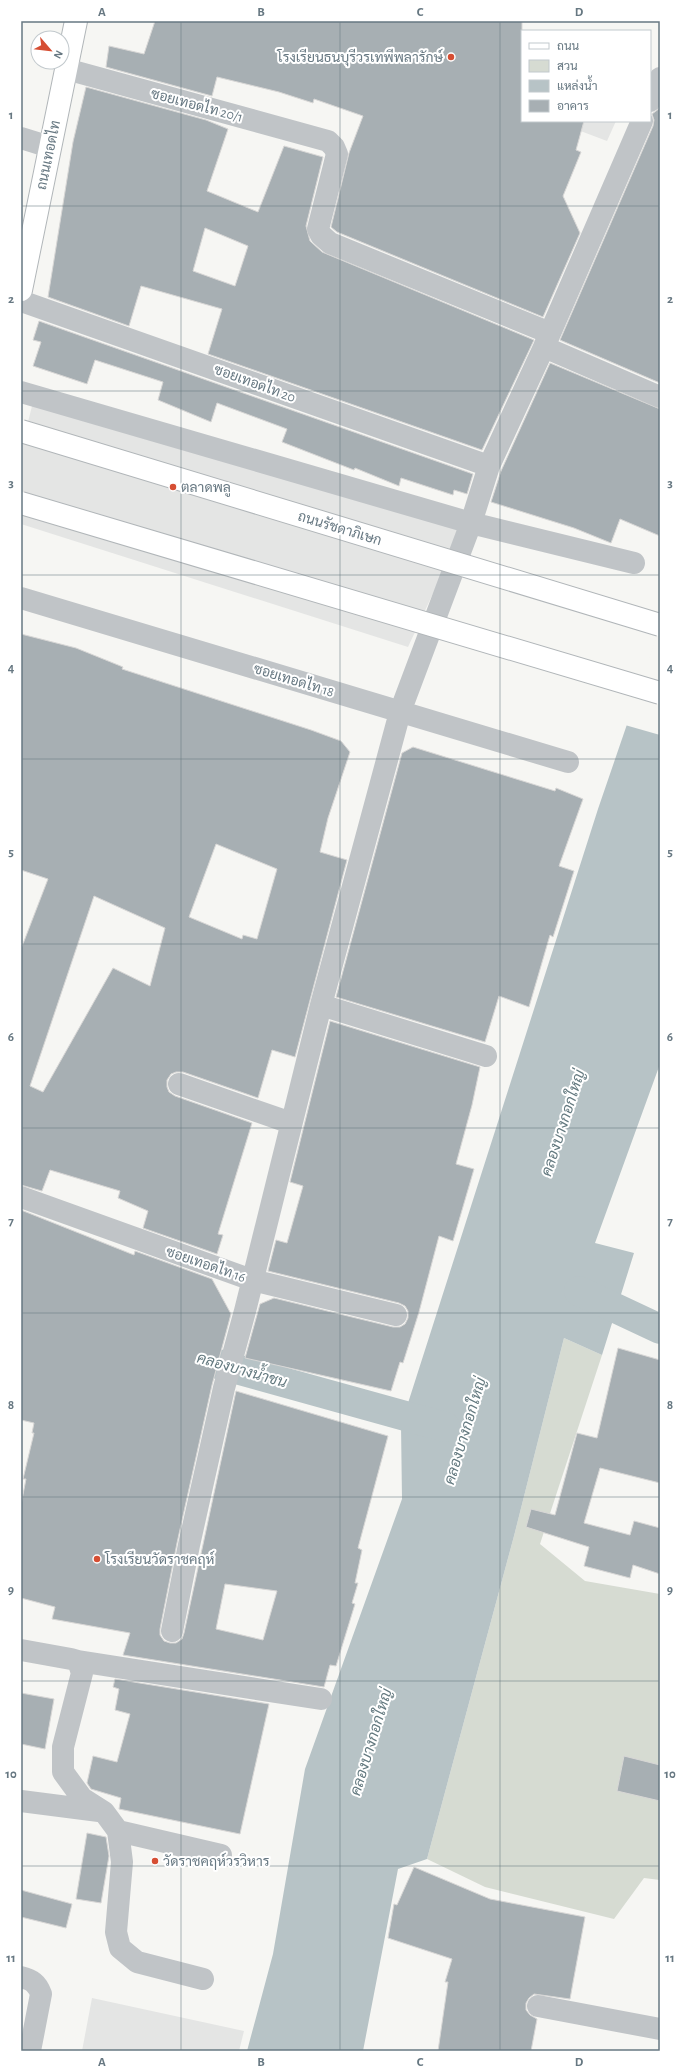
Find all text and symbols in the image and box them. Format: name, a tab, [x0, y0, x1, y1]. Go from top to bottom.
text: A	[98, 6, 106, 19]
text: B	[257, 6, 265, 19]
text: C	[417, 6, 424, 19]
text: D	[575, 6, 584, 19]
north arrow	[30, 30, 70, 70]
legend	[521, 30, 651, 122]
text: ถนน	[557, 40, 580, 52]
text: N	[52, 48, 65, 60]
place label: โรงเรียนธนบุรีวรเทพีพลารักษ์	[276, 48, 444, 67]
marker: โรงเรียนธนบุรีวรเทพีพลารักษ์	[446, 52, 456, 62]
text: สวน	[557, 60, 578, 72]
text: แหล่งน้ำ	[557, 75, 597, 92]
street label: ซอยเทอดไท 20/1	[149, 85, 245, 125]
text: อาคาร	[557, 100, 589, 112]
text: 1	[9, 109, 13, 122]
text: 1	[668, 109, 672, 122]
street label: ถนนเทอดไท	[33, 119, 63, 191]
text: 2	[8, 293, 14, 306]
text: 2	[667, 293, 673, 306]
street label: ซอยเทอดไท 20	[212, 361, 298, 405]
text: 3	[8, 477, 14, 490]
text: 3	[667, 477, 673, 490]
place label: ตลาดพลู	[181, 481, 231, 497]
marker: ตลาดพลู	[168, 482, 178, 492]
street label: ถนนรัชดาภิเษก	[296, 508, 384, 548]
street label: ซอยเทอดไท 18	[252, 660, 336, 700]
text: 4	[8, 662, 15, 675]
text: 4	[667, 662, 674, 675]
text: 5	[8, 846, 14, 859]
text: 5	[667, 846, 673, 859]
text: 6	[8, 1031, 14, 1044]
text: 6	[667, 1031, 673, 1044]
water label: คลองบางกอกใหญ่	[536, 1066, 589, 1179]
text: 7	[8, 1215, 14, 1228]
text: 7	[667, 1215, 673, 1228]
street label: ซอยเทอดไท 16	[164, 1243, 248, 1285]
water label: คลองบางน้ำชน	[195, 1345, 291, 1391]
water label: คลองบางกอกใหญ่	[439, 1374, 490, 1487]
text: 8	[8, 1399, 14, 1412]
text: 8	[667, 1399, 673, 1412]
place label: โรงเรียนวัดราชคฤห์	[104, 1550, 215, 1568]
marker: โรงเรียนวัดราชคฤห์	[92, 1554, 102, 1564]
text: 9	[8, 1584, 14, 1597]
text: 9	[667, 1584, 673, 1597]
water label: คลองบางกอกใหญ่	[345, 1685, 396, 1798]
text: 10	[5, 1768, 17, 1781]
text: 10	[664, 1768, 676, 1781]
place label: วัดราชคฤห์วรวิหาร	[163, 1852, 270, 1870]
marker: วัดราชคฤห์วรวิหาร	[150, 1856, 160, 1866]
text: 11	[6, 1952, 16, 1965]
text: 11	[665, 1952, 675, 1965]
text: A	[98, 2056, 106, 2069]
text: B	[257, 2056, 265, 2069]
text: C	[417, 2056, 424, 2069]
text: D	[575, 2056, 584, 2069]

